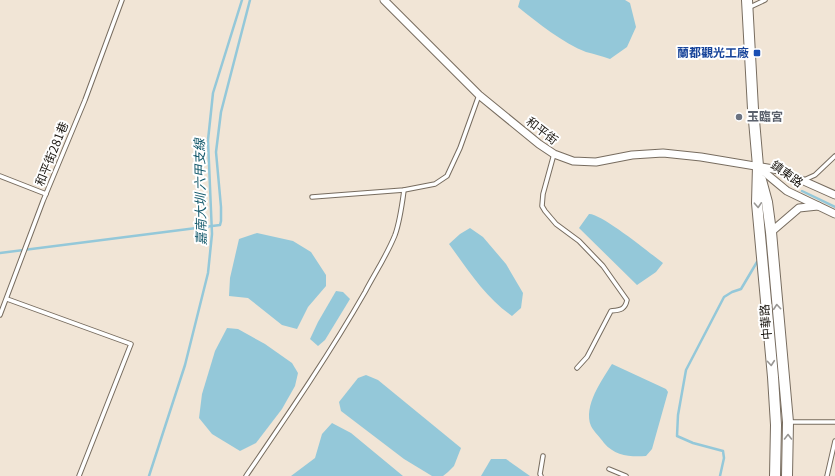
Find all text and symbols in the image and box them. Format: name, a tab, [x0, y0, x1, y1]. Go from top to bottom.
place label: 蘭都觀光工廠	[677, 43, 749, 60]
marker: 蘭都觀光工廠	[752, 48, 762, 58]
place label: 玉臨宮	[747, 107, 783, 124]
street label: 和平街	[524, 112, 562, 148]
marker: 玉臨宮	[734, 112, 744, 122]
street label: 和平街281巷	[30, 119, 71, 188]
water label: 嘉南大圳 六甲支線	[189, 136, 210, 246]
street label: 鎮東路	[768, 155, 807, 190]
one-way arrow	[754, 202, 762, 208]
street label: 中華路	[754, 303, 775, 341]
one-way arrow	[773, 304, 782, 310]
one-way arrow	[767, 360, 776, 366]
one-way arrow	[784, 434, 792, 440]

